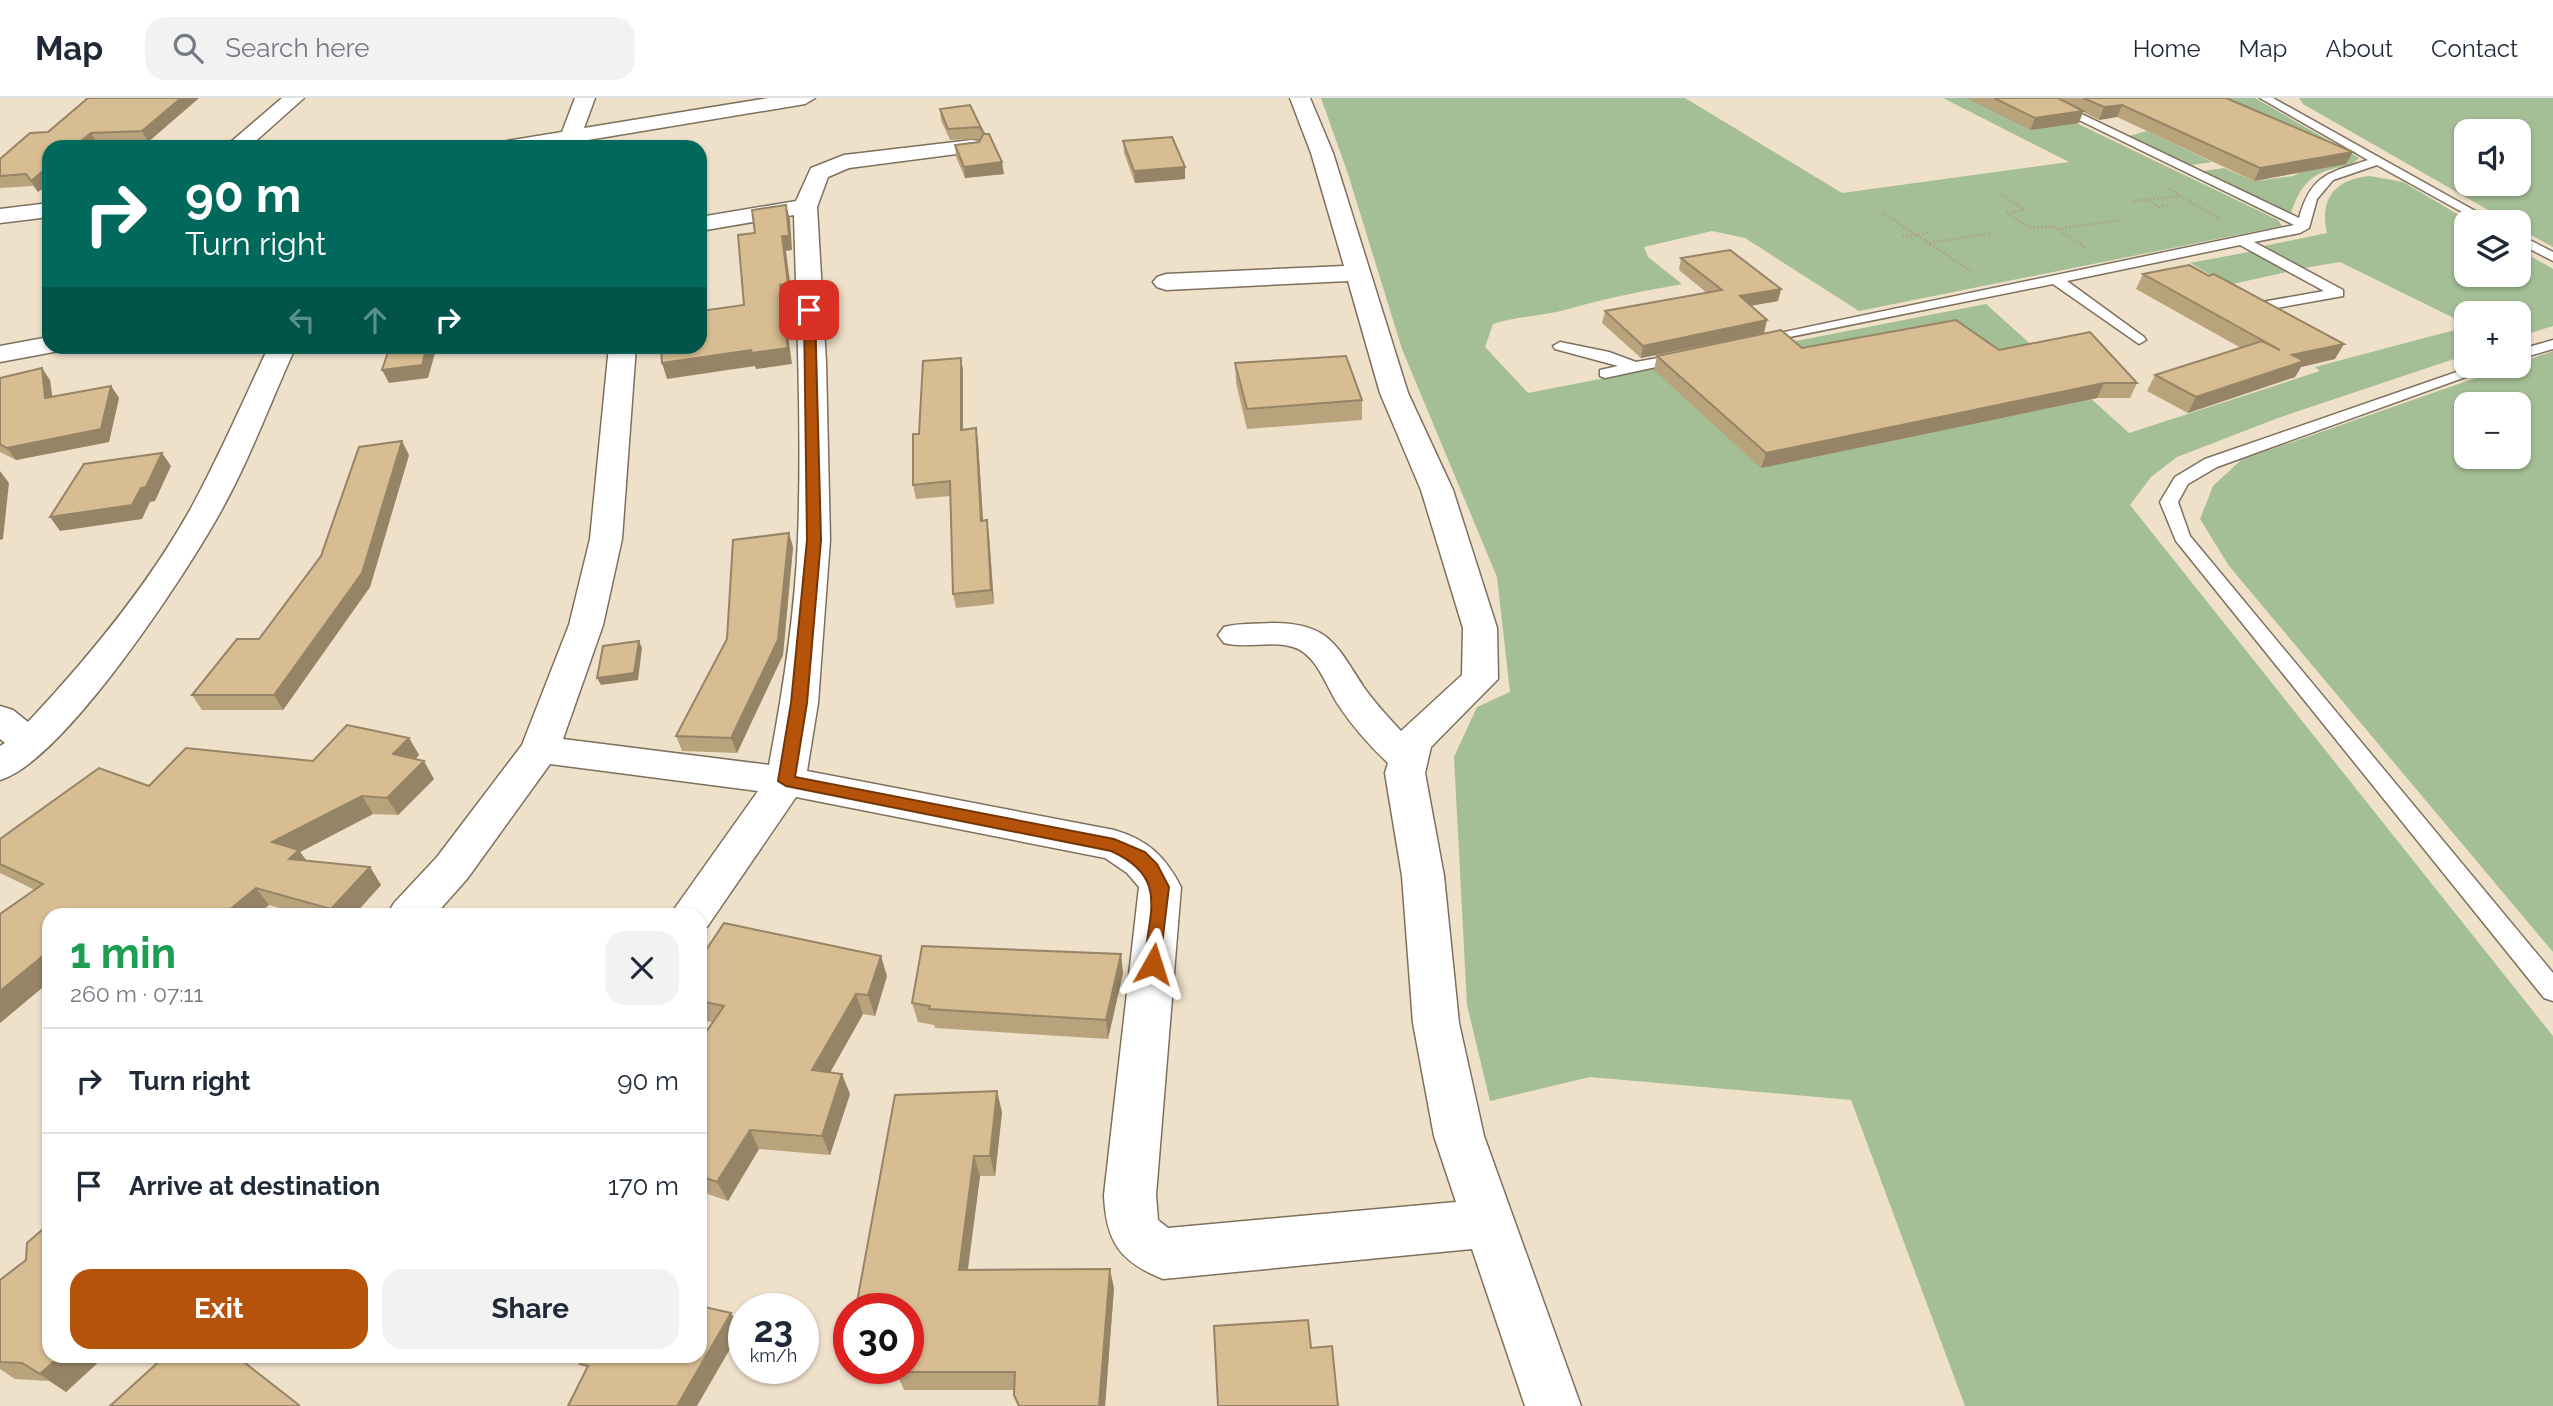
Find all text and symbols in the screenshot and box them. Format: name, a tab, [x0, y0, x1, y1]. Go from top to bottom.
search box	[145, 17, 635, 80]
text: Map	[35, 29, 103, 68]
icon: search	[169, 29, 207, 67]
text: Search here	[225, 33, 370, 63]
text: Home	[2133, 34, 2201, 63]
text: Map	[2239, 34, 2287, 63]
text: About	[2325, 34, 2393, 63]
text: Contact	[2431, 34, 2518, 63]
map controls	[2454, 119, 2531, 469]
button: sound	[2454, 119, 2531, 196]
text: 90 m	[185, 166, 301, 223]
icon: right	[70, 168, 161, 259]
button: layers	[2454, 210, 2531, 287]
text: Turn right	[185, 225, 326, 262]
pin	[779, 280, 839, 340]
icon: arrive	[790, 291, 828, 329]
icon: left	[283, 301, 321, 339]
icon: ahead	[356, 301, 394, 339]
icon: right	[429, 301, 467, 339]
button: +	[2454, 301, 2531, 378]
button: −	[2454, 392, 2531, 469]
position arrow	[1116, 927, 1190, 1001]
text: 1 min	[70, 929, 176, 978]
button: close	[605, 931, 679, 1005]
text: 260 m · 07:11	[70, 980, 203, 1007]
icon: right	[70, 1062, 108, 1100]
text: Turn right	[129, 1066, 250, 1096]
text: 90 m	[617, 1066, 679, 1096]
icon: arrive	[70, 1167, 108, 1205]
text: Arrive at destination	[129, 1171, 380, 1201]
text: 170 m	[608, 1171, 679, 1201]
button: Exit	[70, 1269, 368, 1349]
button: Share	[382, 1269, 679, 1349]
speed limit sign: 30	[833, 1293, 924, 1384]
text: 23	[754, 1309, 793, 1350]
text: km/h	[750, 1345, 797, 1366]

